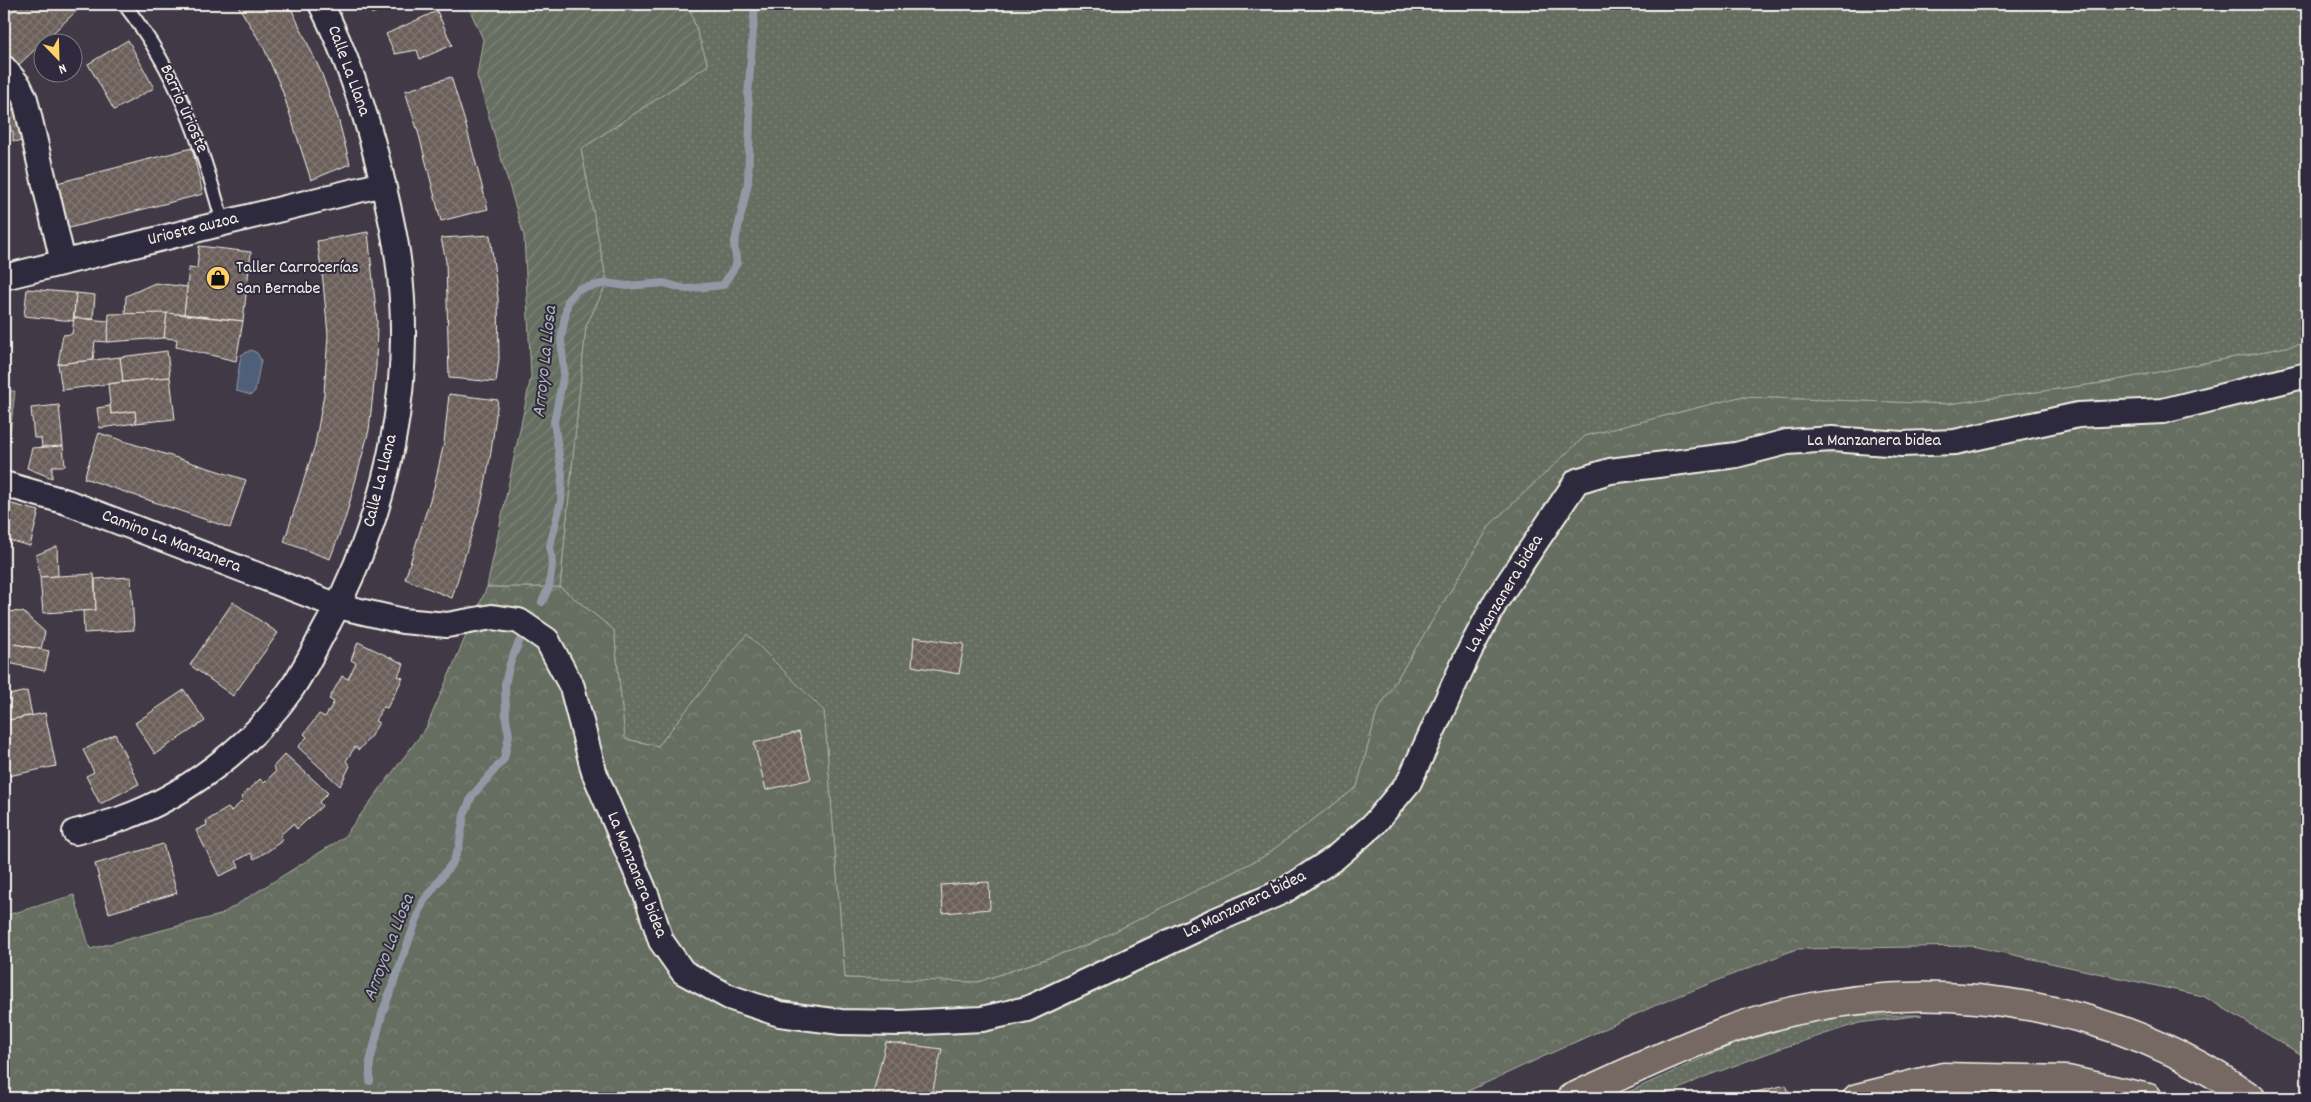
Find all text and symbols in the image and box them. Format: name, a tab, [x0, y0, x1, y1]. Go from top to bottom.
street label: Calle La Llana	[320, 22, 376, 120]
north arrow	[32, 32, 82, 82]
text: N	[55, 58, 69, 79]
street label: Barrio Urioste	[152, 61, 214, 157]
street label: Urioste auzoa	[145, 207, 241, 253]
place label: Taller Carrocerías San Bernabe	[236, 256, 359, 302]
shop icon: Taller Carrocerías San Bernabe	[205, 265, 231, 291]
water label: Arroyo La Llosa	[527, 304, 565, 419]
street label: La Manzanera bidea	[1807, 429, 1941, 454]
street label: Calle La Llana	[357, 431, 405, 530]
street label: Camino La Manzanera	[98, 504, 245, 580]
street label: La Manzanera bidea	[1460, 530, 1550, 658]
street label: La Manzanera bidea	[599, 808, 673, 942]
street label: La Manzanera bidea	[1179, 864, 1311, 946]
water label: Arroyo La Llosa	[357, 890, 423, 1005]

